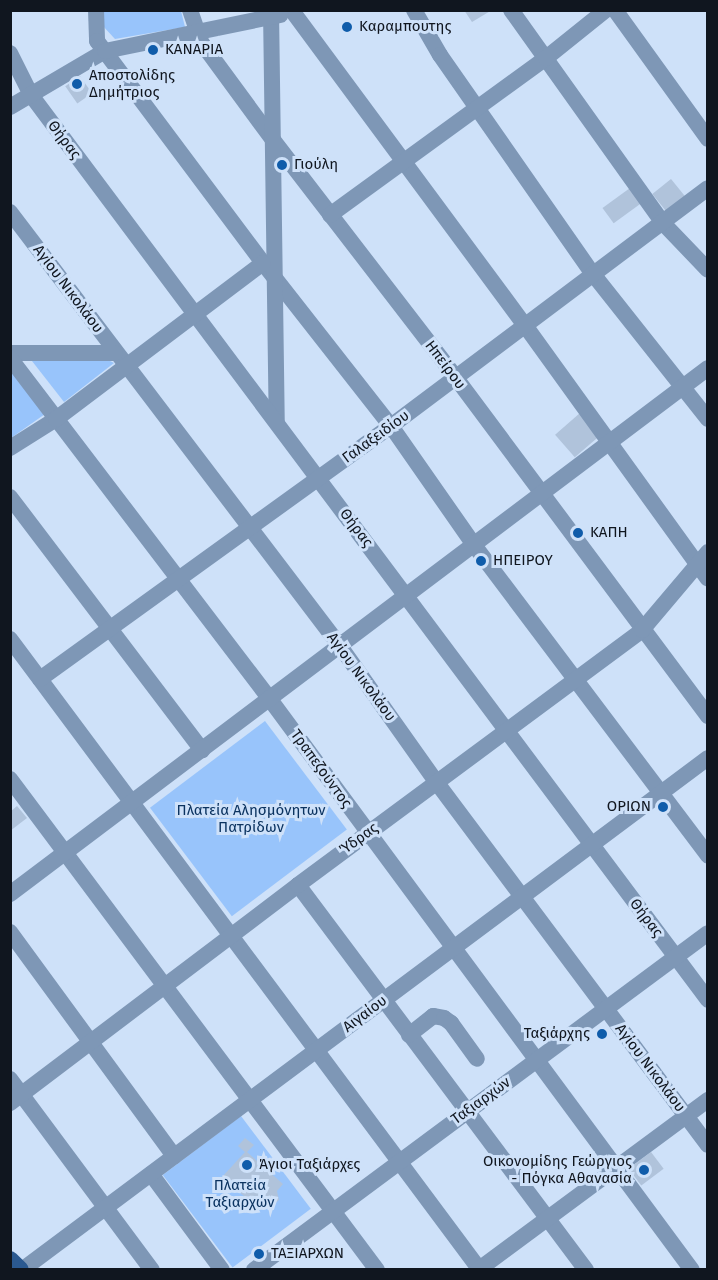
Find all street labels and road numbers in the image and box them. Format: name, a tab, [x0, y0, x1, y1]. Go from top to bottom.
street label: Θήρας	[44, 117, 84, 163]
street label: Αγίου Νικολάου	[29, 241, 107, 337]
street label: Ηπείρου	[421, 337, 469, 393]
street label: Γαλαξειδίου	[339, 407, 413, 467]
street label: Θήρας	[336, 505, 376, 551]
street label: Αγίου Νικολάου	[323, 629, 399, 725]
street label: Τραπεζούντος	[287, 726, 355, 812]
street label: Ύδρας	[336, 819, 382, 859]
street label: Θήρας	[626, 895, 666, 941]
street label: Αιγαίου	[339, 992, 391, 1036]
street label: Αγίου Νικολάου	[611, 1020, 689, 1116]
street label: Ταξιαρχών	[448, 1073, 514, 1129]

